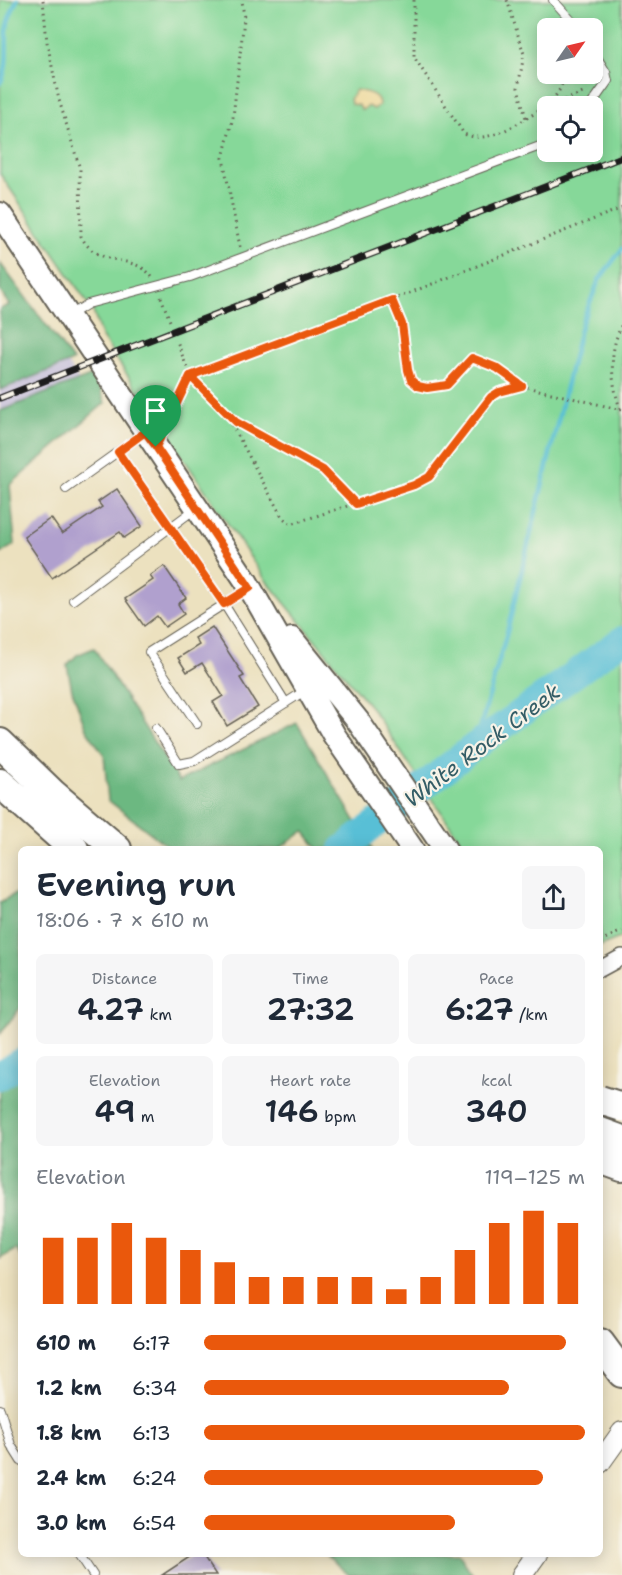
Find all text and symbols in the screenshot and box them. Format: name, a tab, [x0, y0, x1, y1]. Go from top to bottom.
north arrow	[537, 18, 603, 84]
map controls	[537, 18, 603, 162]
button: locate	[537, 96, 603, 162]
pin	[130, 385, 181, 447]
icon: arrive	[139, 394, 172, 427]
water label: White Rock Creek	[398, 677, 567, 814]
text: Evening run	[36, 862, 236, 907]
button: share	[522, 866, 585, 929]
text: 18:06 · 7 × 610 m	[36, 907, 209, 933]
text: Distance	[92, 968, 157, 989]
text: Time	[292, 968, 329, 989]
text: Pace	[479, 968, 514, 989]
text: 4.27	[77, 989, 144, 1030]
text: 27:32	[266, 989, 355, 1030]
text: 6:27	[445, 989, 514, 1030]
text: km	[144, 1004, 172, 1025]
text: /km	[514, 1004, 548, 1025]
text: Elevation	[89, 1070, 160, 1091]
text: Heart rate	[270, 1070, 351, 1091]
text: kcal	[481, 1070, 512, 1091]
text: 49	[94, 1091, 135, 1132]
text: 146	[265, 1091, 319, 1132]
text: 340	[465, 1091, 528, 1132]
text: m	[135, 1106, 155, 1127]
text: bpm	[319, 1106, 356, 1127]
text: Elevation	[36, 1164, 126, 1190]
text: 119–125 m	[485, 1164, 585, 1190]
text: 610 m	[36, 1330, 96, 1356]
text: 6:17	[132, 1330, 171, 1356]
text: 1.2 km	[36, 1375, 102, 1401]
text: 6:34	[132, 1375, 177, 1401]
text: 1.8 km	[36, 1420, 102, 1446]
text: 6:13	[132, 1420, 171, 1446]
text: 2.4 km	[36, 1465, 106, 1491]
text: 6:24	[132, 1465, 176, 1491]
text: 3.0 km	[36, 1510, 107, 1536]
text: 6:54	[132, 1510, 176, 1536]

